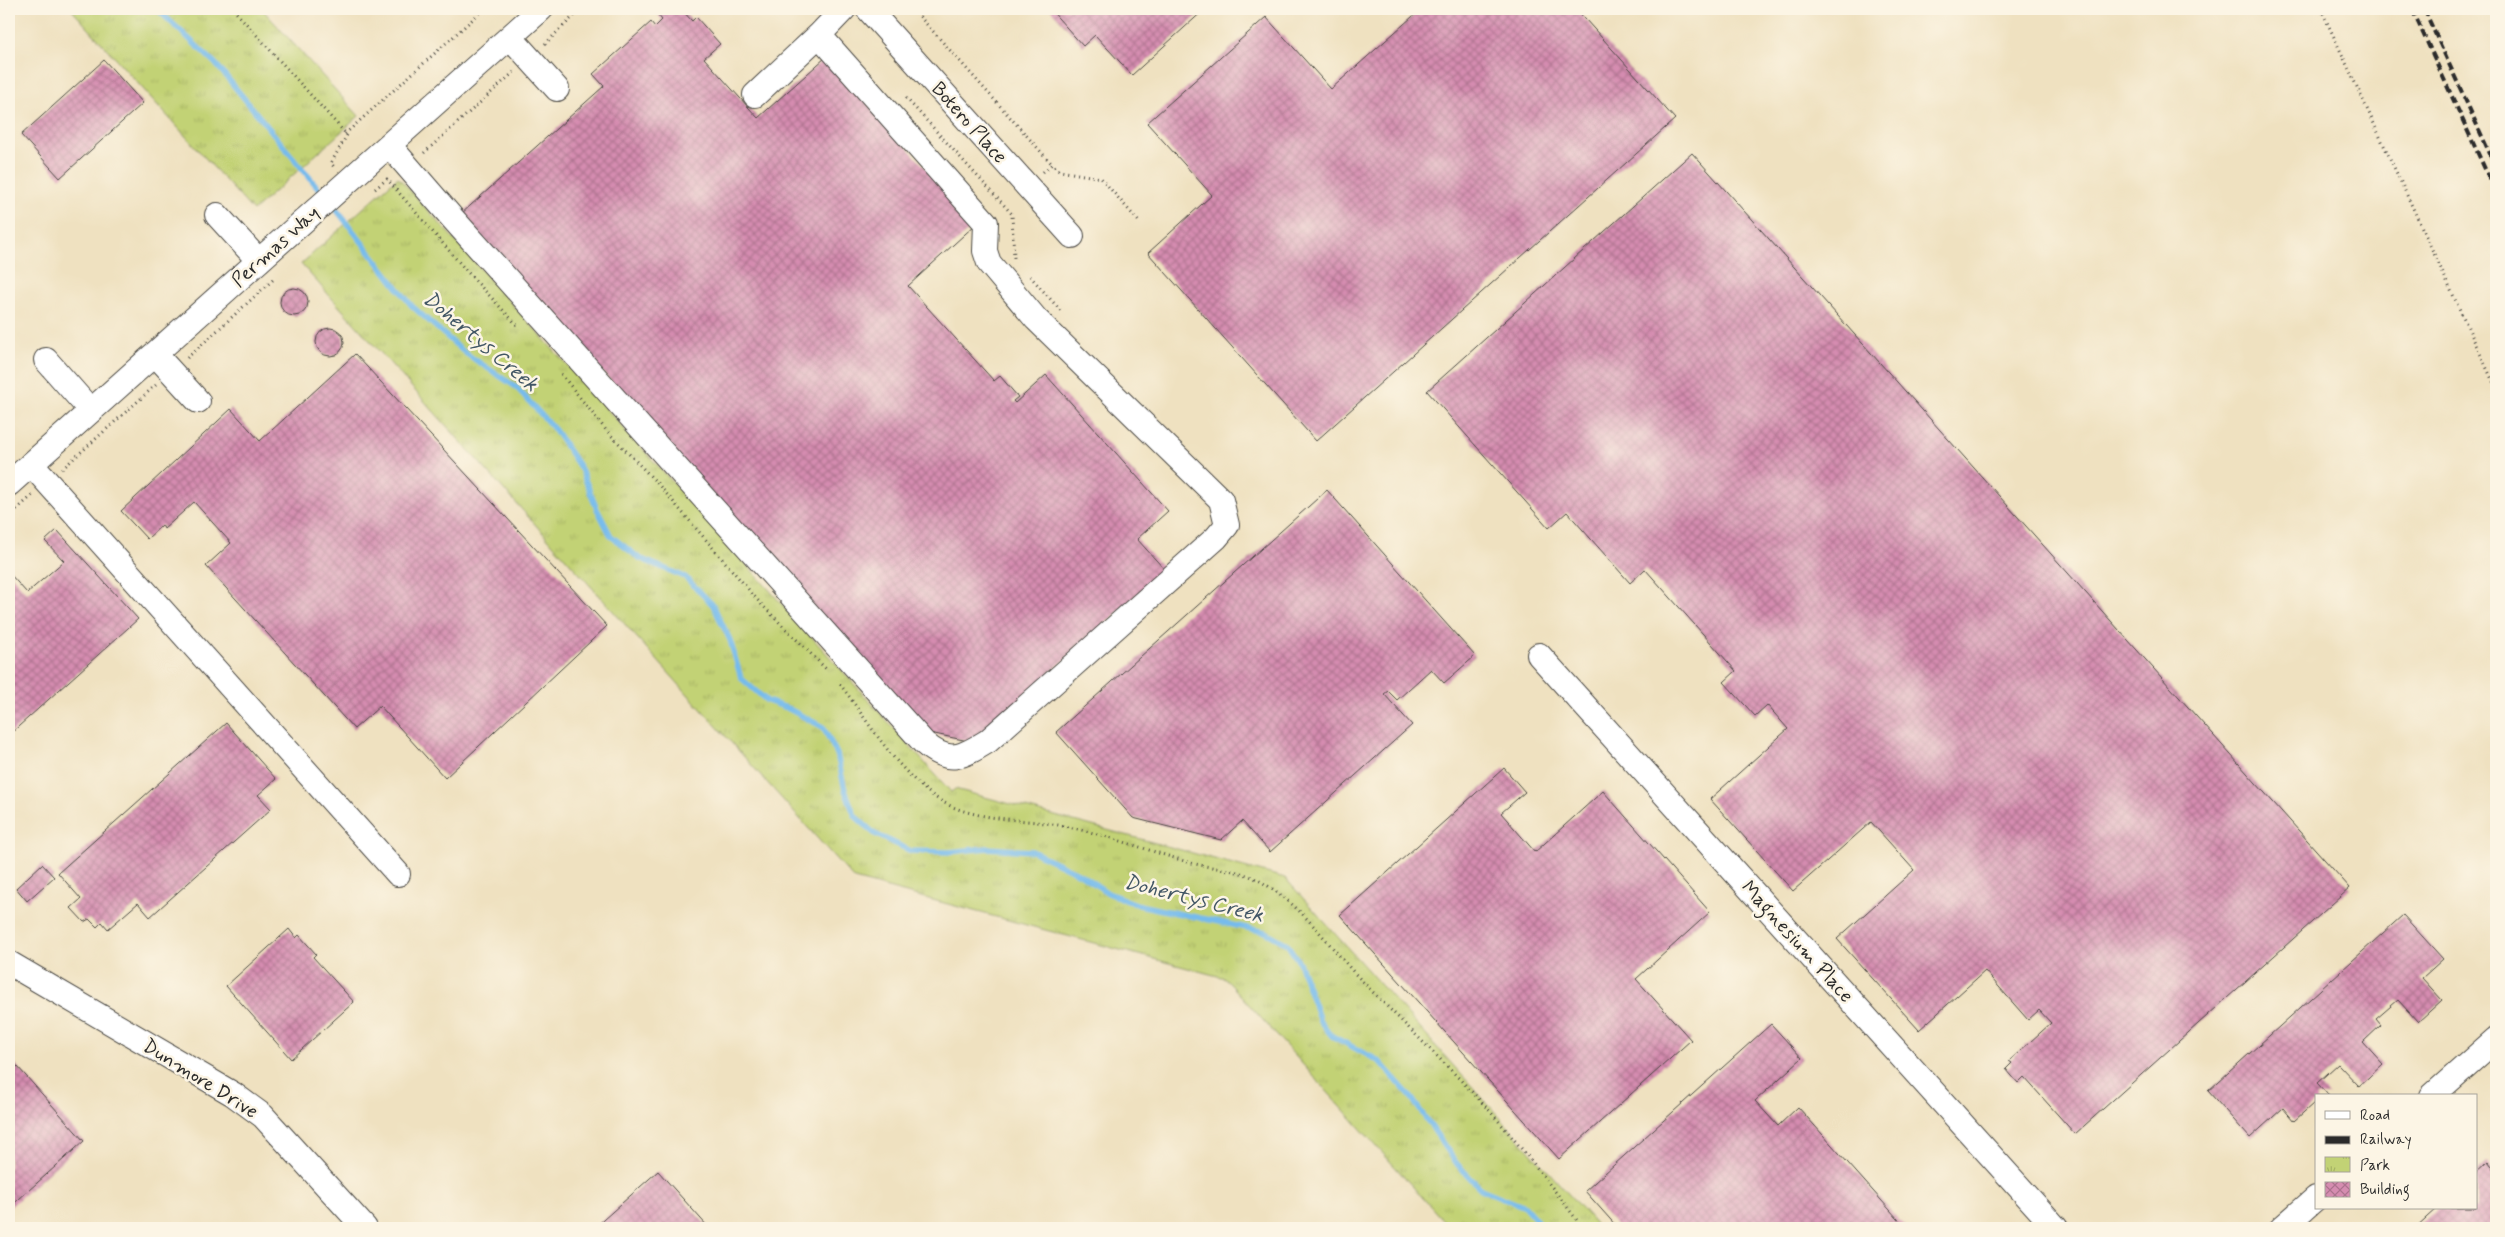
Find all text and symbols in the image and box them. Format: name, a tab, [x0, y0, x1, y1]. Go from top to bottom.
street label: Botero Place	[925, 76, 1013, 170]
street label: Permas Way	[226, 200, 326, 294]
water label: Dohertys Creek	[417, 285, 544, 398]
water label: Dohertys Creek	[1121, 868, 1266, 930]
street label: Magnesium Place	[1733, 875, 1859, 1010]
street label: Dunmore Drive	[137, 1033, 263, 1126]
legend	[2315, 1094, 2478, 1210]
text: Road	[2360, 1106, 2390, 1126]
text: Railway	[2360, 1130, 2412, 1150]
text: Park	[2360, 1156, 2390, 1176]
text: Building	[2360, 1180, 2410, 1201]

